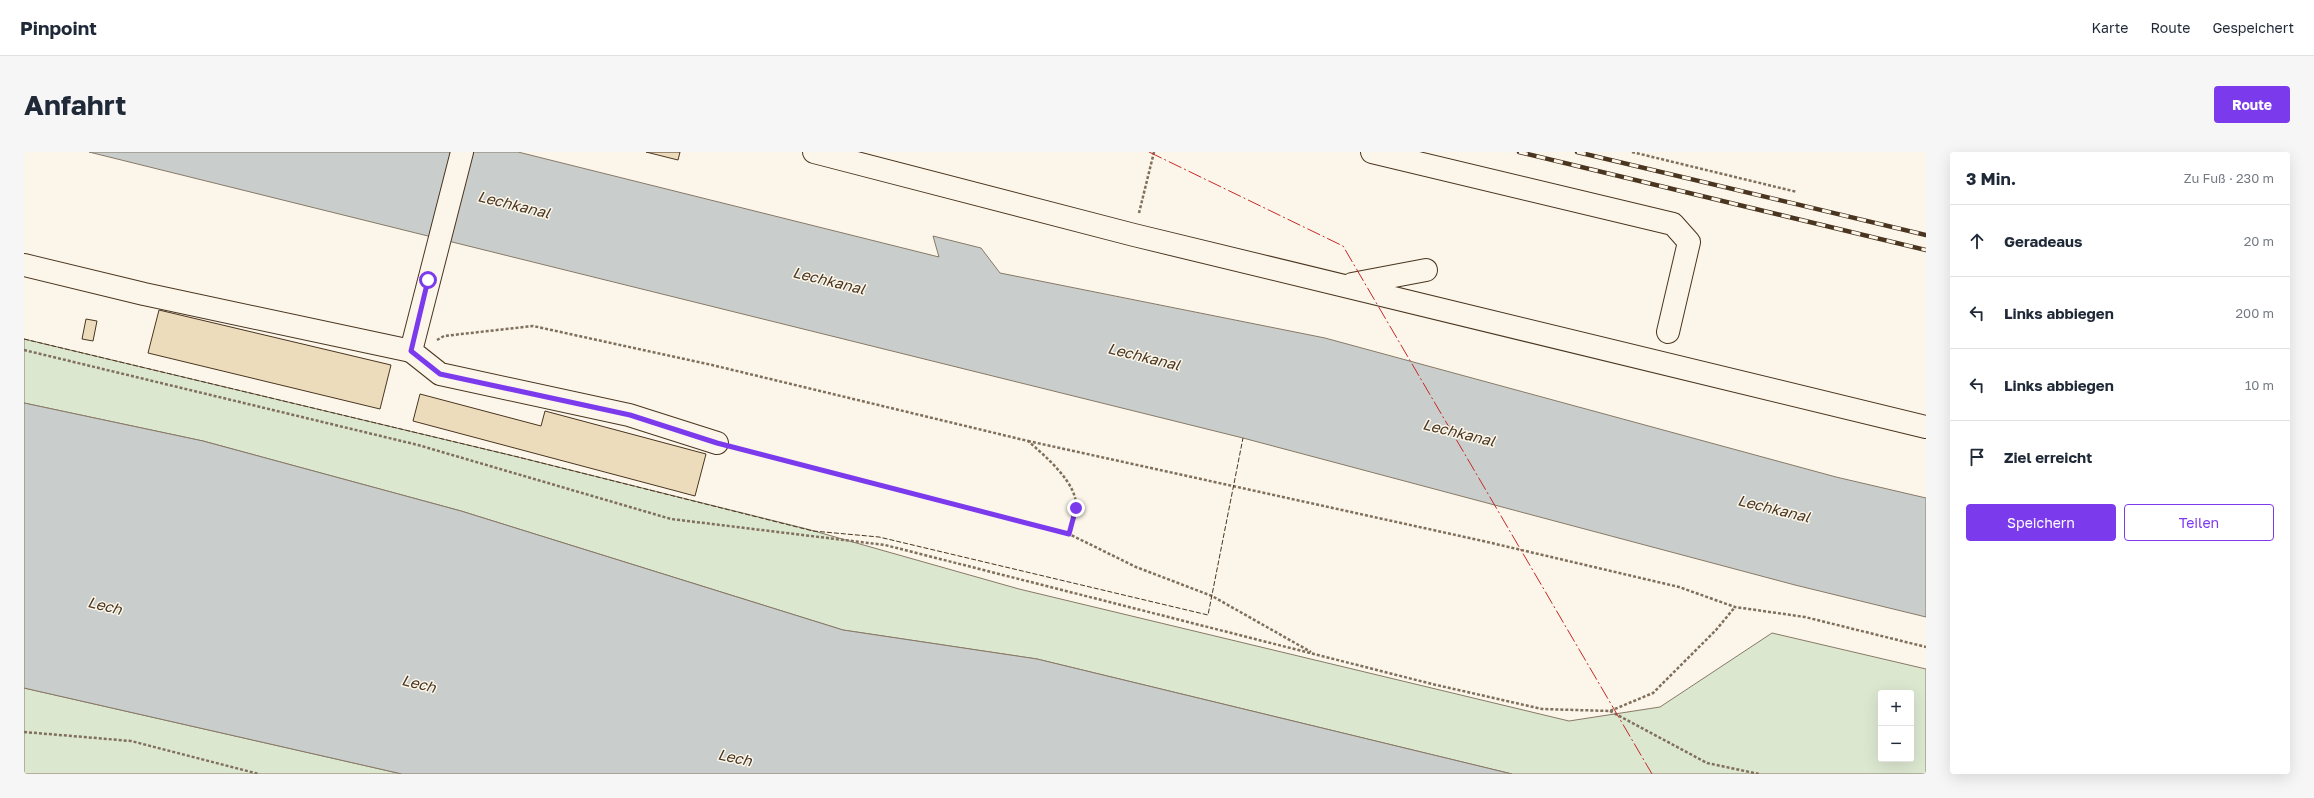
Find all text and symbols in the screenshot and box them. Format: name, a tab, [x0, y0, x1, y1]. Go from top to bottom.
text: Pinpoint	[20, 16, 97, 39]
text: Karte	[2092, 19, 2128, 36]
text: Route	[2150, 19, 2190, 36]
text: Gespeichert	[2212, 19, 2294, 36]
button: Route	[2214, 86, 2290, 123]
text: Anfahrt	[24, 88, 126, 121]
text: 3 Min.	[1966, 168, 2016, 189]
text: Zu Fuß · 230 m	[2184, 170, 2274, 186]
water label: Lechkanal	[476, 186, 553, 222]
icon: ahead	[1966, 230, 1988, 252]
text: Geradeaus	[2004, 232, 2082, 250]
text: 20 m	[2244, 233, 2274, 249]
water label: Lechkanal	[791, 262, 868, 298]
route start	[419, 271, 437, 289]
icon: left	[1966, 302, 1988, 324]
text: Links abbiegen	[2004, 304, 2114, 322]
text: 200 m	[2236, 305, 2274, 321]
water label: Lechkanal	[1106, 338, 1183, 374]
icon: left	[1966, 374, 1988, 396]
text: Links abbiegen	[2004, 376, 2114, 394]
text: 10 m	[2245, 377, 2274, 393]
water label: Lechkanal	[1421, 414, 1498, 450]
icon: arrive	[1966, 446, 1988, 468]
text: Ziel erreicht	[2004, 448, 2092, 466]
water label: Lechkanal	[1736, 490, 1813, 526]
route end	[1067, 499, 1085, 517]
button: Speichern	[1966, 504, 2116, 541]
button: Teilen	[2124, 504, 2274, 541]
water label: Lech	[86, 592, 125, 618]
water label: Lech	[400, 670, 439, 696]
map controls	[1878, 690, 1914, 762]
button: +	[1878, 690, 1914, 726]
button: −	[1878, 726, 1914, 762]
water label: Lech	[716, 745, 754, 770]

